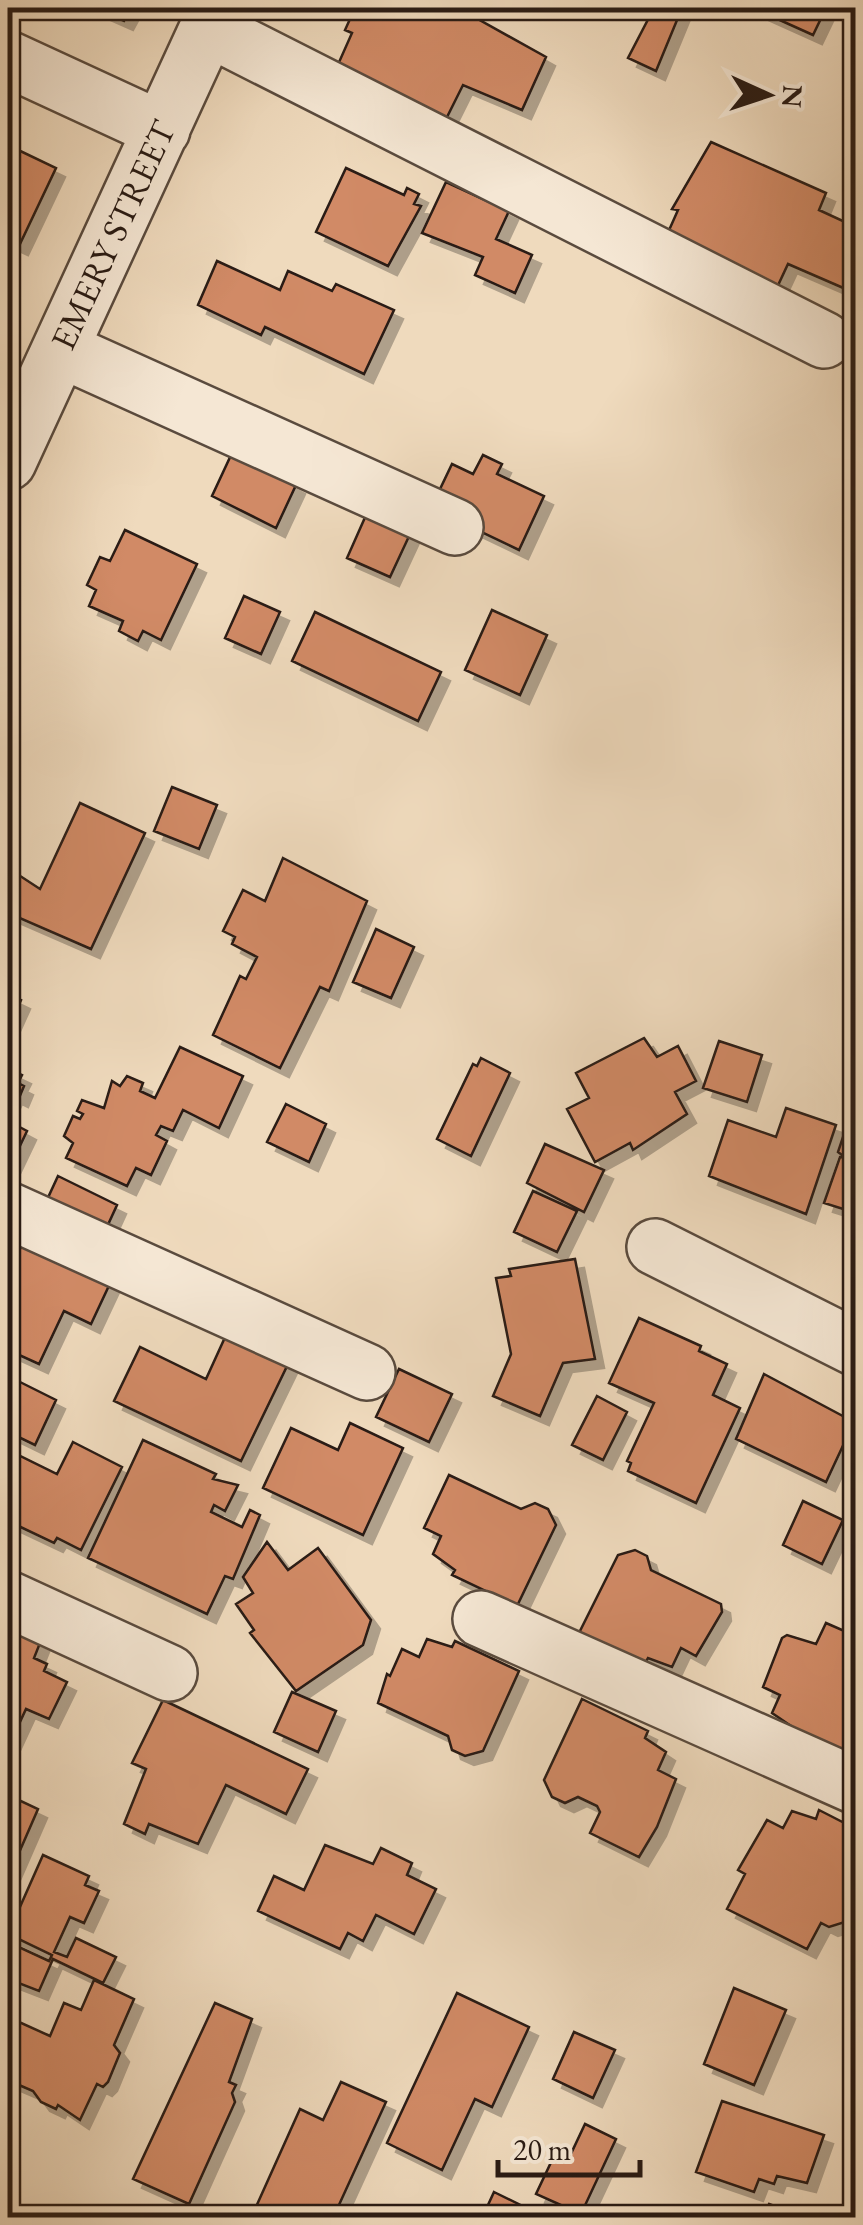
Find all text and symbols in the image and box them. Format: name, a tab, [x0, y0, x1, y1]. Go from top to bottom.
north arrow	[718, 45, 818, 145]
text: N	[774, 84, 812, 109]
street label: EMERY STREET	[40, 112, 186, 357]
scale bar	[498, 2115, 640, 2177]
text: 20 m	[513, 2130, 571, 2169]

